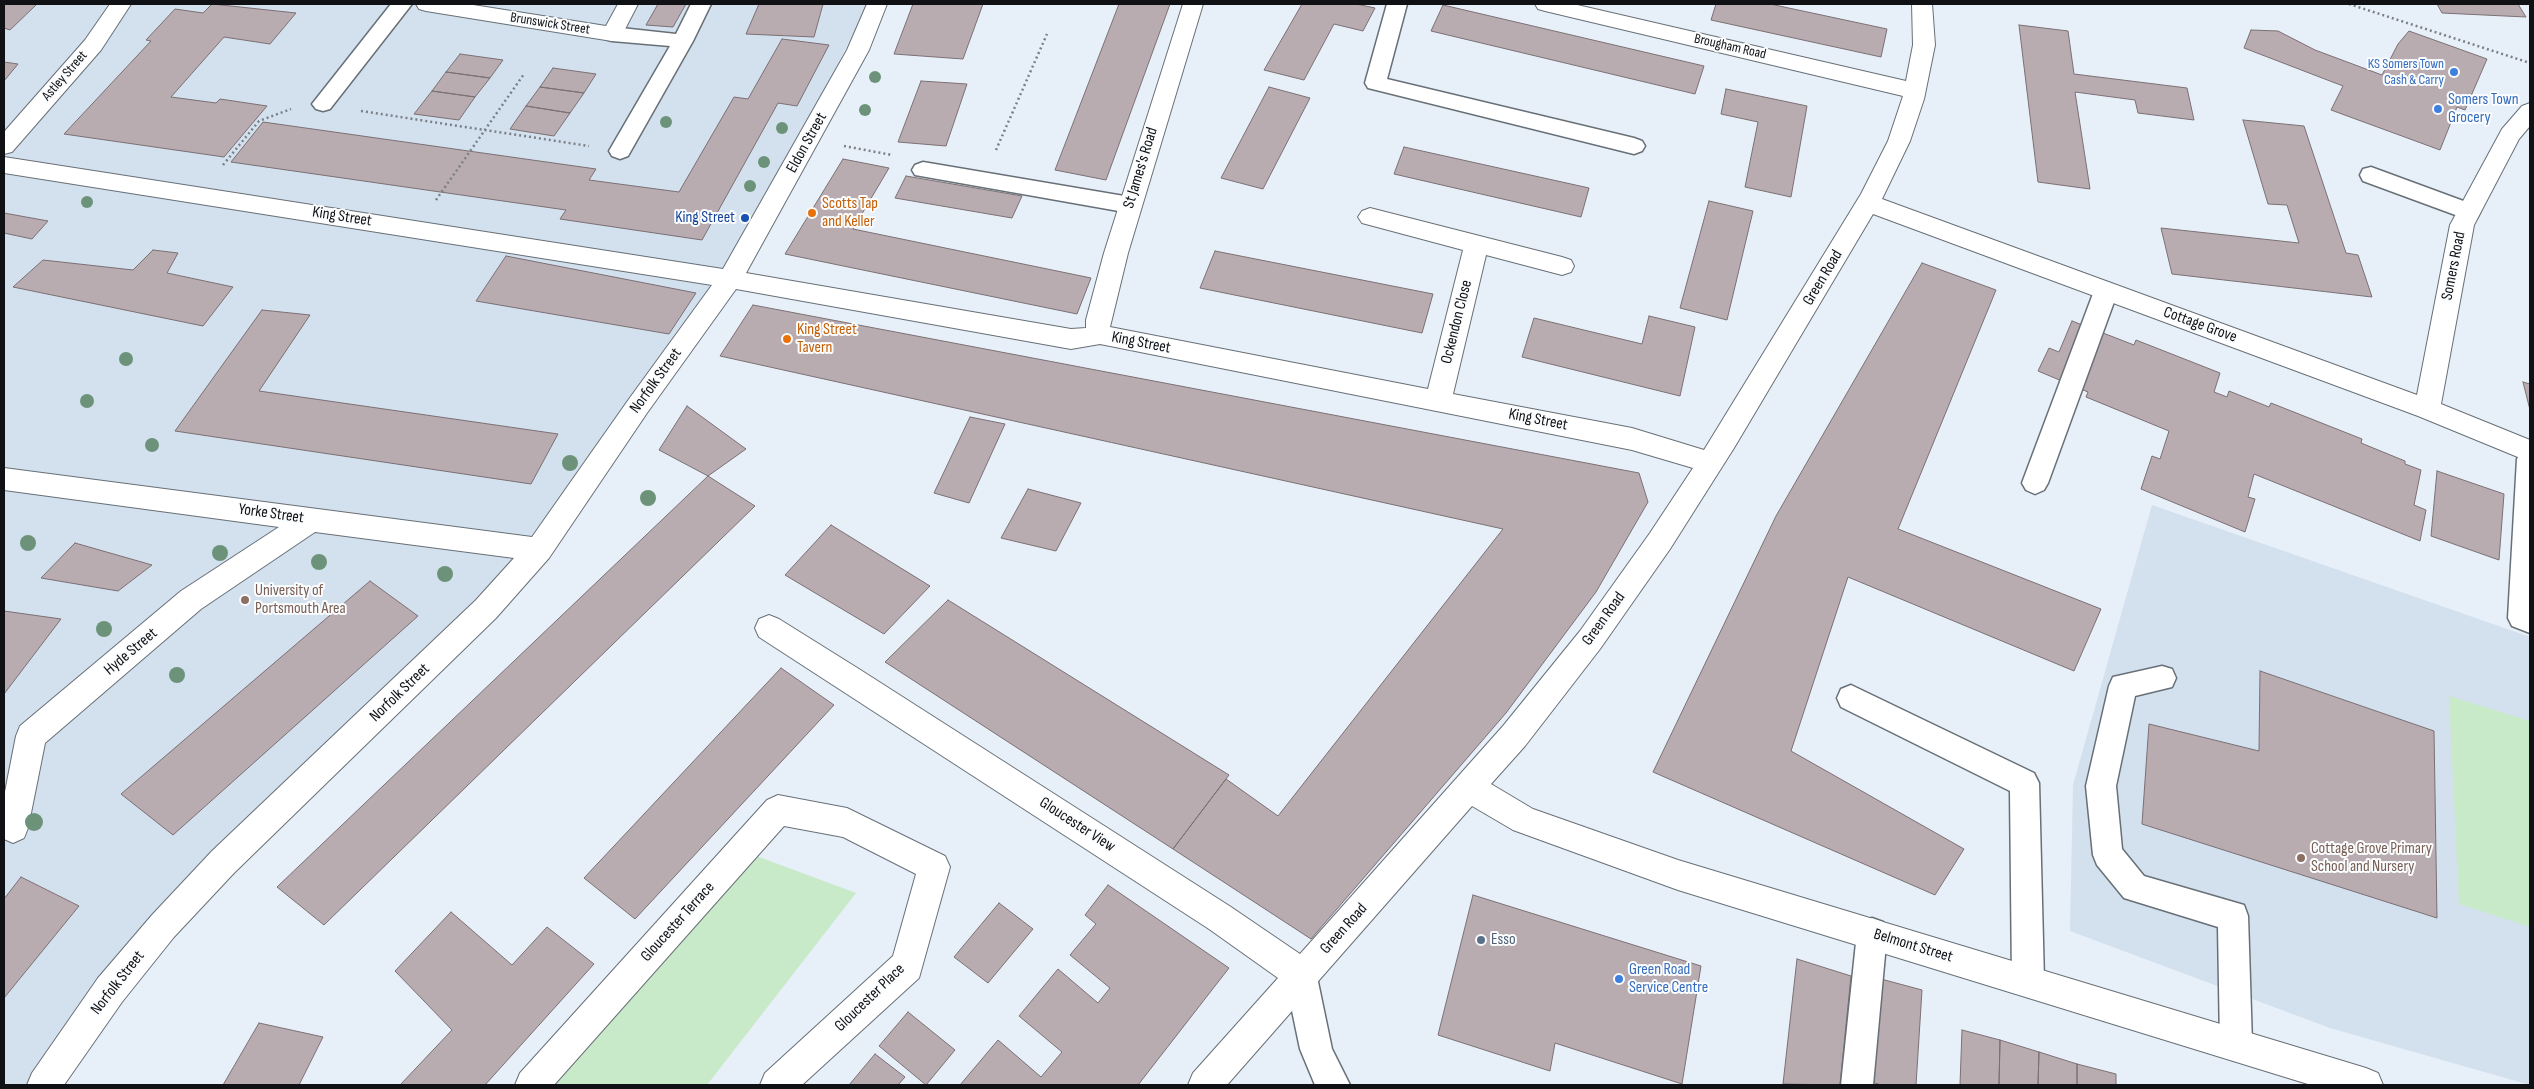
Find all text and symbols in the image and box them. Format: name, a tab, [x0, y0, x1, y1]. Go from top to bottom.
street label: Brunswick Street	[509, 9, 591, 39]
street label: Brougham Road	[1692, 31, 1768, 63]
street label: Astley Street	[39, 48, 91, 104]
place label: KS Somers Town Cash & Carry	[2368, 56, 2444, 88]
marker: KS Somers Town Cash & Carry	[2448, 66, 2460, 78]
place label: Somers Town Grocery	[2448, 90, 2519, 128]
marker: Somers Town Grocery	[2432, 103, 2444, 115]
street label: Eldon Street	[783, 109, 831, 177]
street label: St James's Road	[1120, 125, 1162, 211]
place label: Scotts Tap and Keller	[822, 194, 878, 232]
street label: King Street	[311, 203, 373, 231]
marker: Scotts Tap and Keller	[806, 207, 818, 219]
place label: King Street	[675, 208, 735, 228]
marker: King Street	[739, 212, 751, 224]
street label: Somers Road	[2438, 230, 2470, 302]
street label: Green Road	[1799, 247, 1847, 309]
street label: Ockendon Close	[1437, 278, 1477, 366]
street label: Cottage Grove	[2161, 303, 2239, 347]
place label: King Street Tavern	[797, 320, 857, 358]
street label: King Street	[1110, 328, 1172, 358]
marker: King Street Tavern	[781, 333, 793, 345]
street label: Norfolk Street	[626, 345, 686, 417]
street label: King Street	[1507, 405, 1569, 435]
street label: Yorke Street	[237, 500, 305, 528]
place label: University of Portsmouth Area	[255, 581, 346, 619]
street label: Green Road	[1578, 589, 1630, 649]
marker: University of Portsmouth Area	[239, 594, 251, 606]
street label: Hyde Street	[100, 624, 162, 680]
street label: Norfolk Street	[366, 660, 434, 726]
street label: Gloucester View	[1035, 793, 1119, 857]
place label: Cottage Grove Primary School and Nursery	[2311, 839, 2432, 877]
marker: Cottage Grove Primary School and Nursery	[2295, 852, 2307, 864]
street label: Gloucester Terrace	[637, 878, 719, 966]
street label: Green Road	[1316, 900, 1372, 958]
street label: Belmont Street	[1871, 925, 1955, 967]
place label: Esso	[1491, 930, 1516, 950]
marker: Esso	[1475, 934, 1487, 946]
street label: Norfolk Street	[87, 947, 149, 1019]
street label: Gloucester Place	[831, 960, 909, 1036]
place label: Green Road Service Centre	[1629, 960, 1708, 998]
marker: Green Road Service Centre	[1613, 973, 1625, 985]

